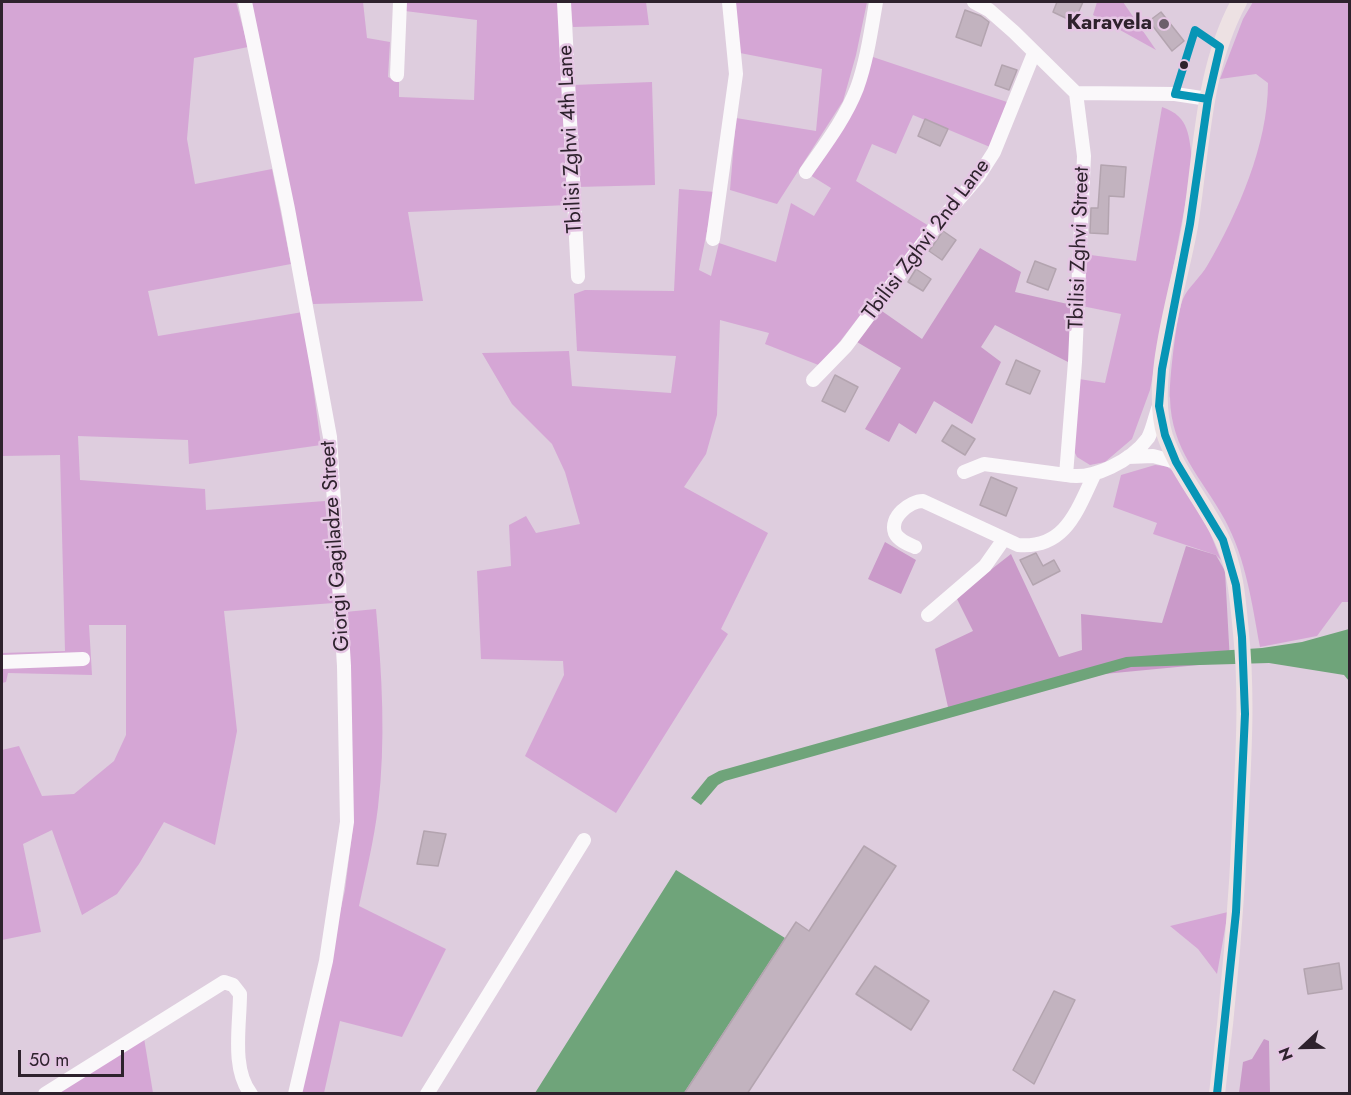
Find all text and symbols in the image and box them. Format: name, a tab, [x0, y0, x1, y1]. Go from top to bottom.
place label: Karavela	[1066, 11, 1152, 37]
marker: Karavela	[1157, 17, 1171, 31]
street label: Tbilisi Zghvi 4th Lane	[553, 44, 589, 234]
unlabelled marker	[1178, 59, 1190, 71]
street label: Tbilisi Zghvi 2nd Lane	[858, 155, 996, 325]
street label: Tbilisi Zghvi Street	[1065, 166, 1095, 330]
street label: Giorgi Gagiladze Street	[316, 440, 356, 652]
north arrow	[1273, 1017, 1333, 1077]
scale bar	[21, 1038, 128, 1076]
text: N	[1273, 1044, 1299, 1064]
text: 50 m	[29, 1047, 69, 1073]

